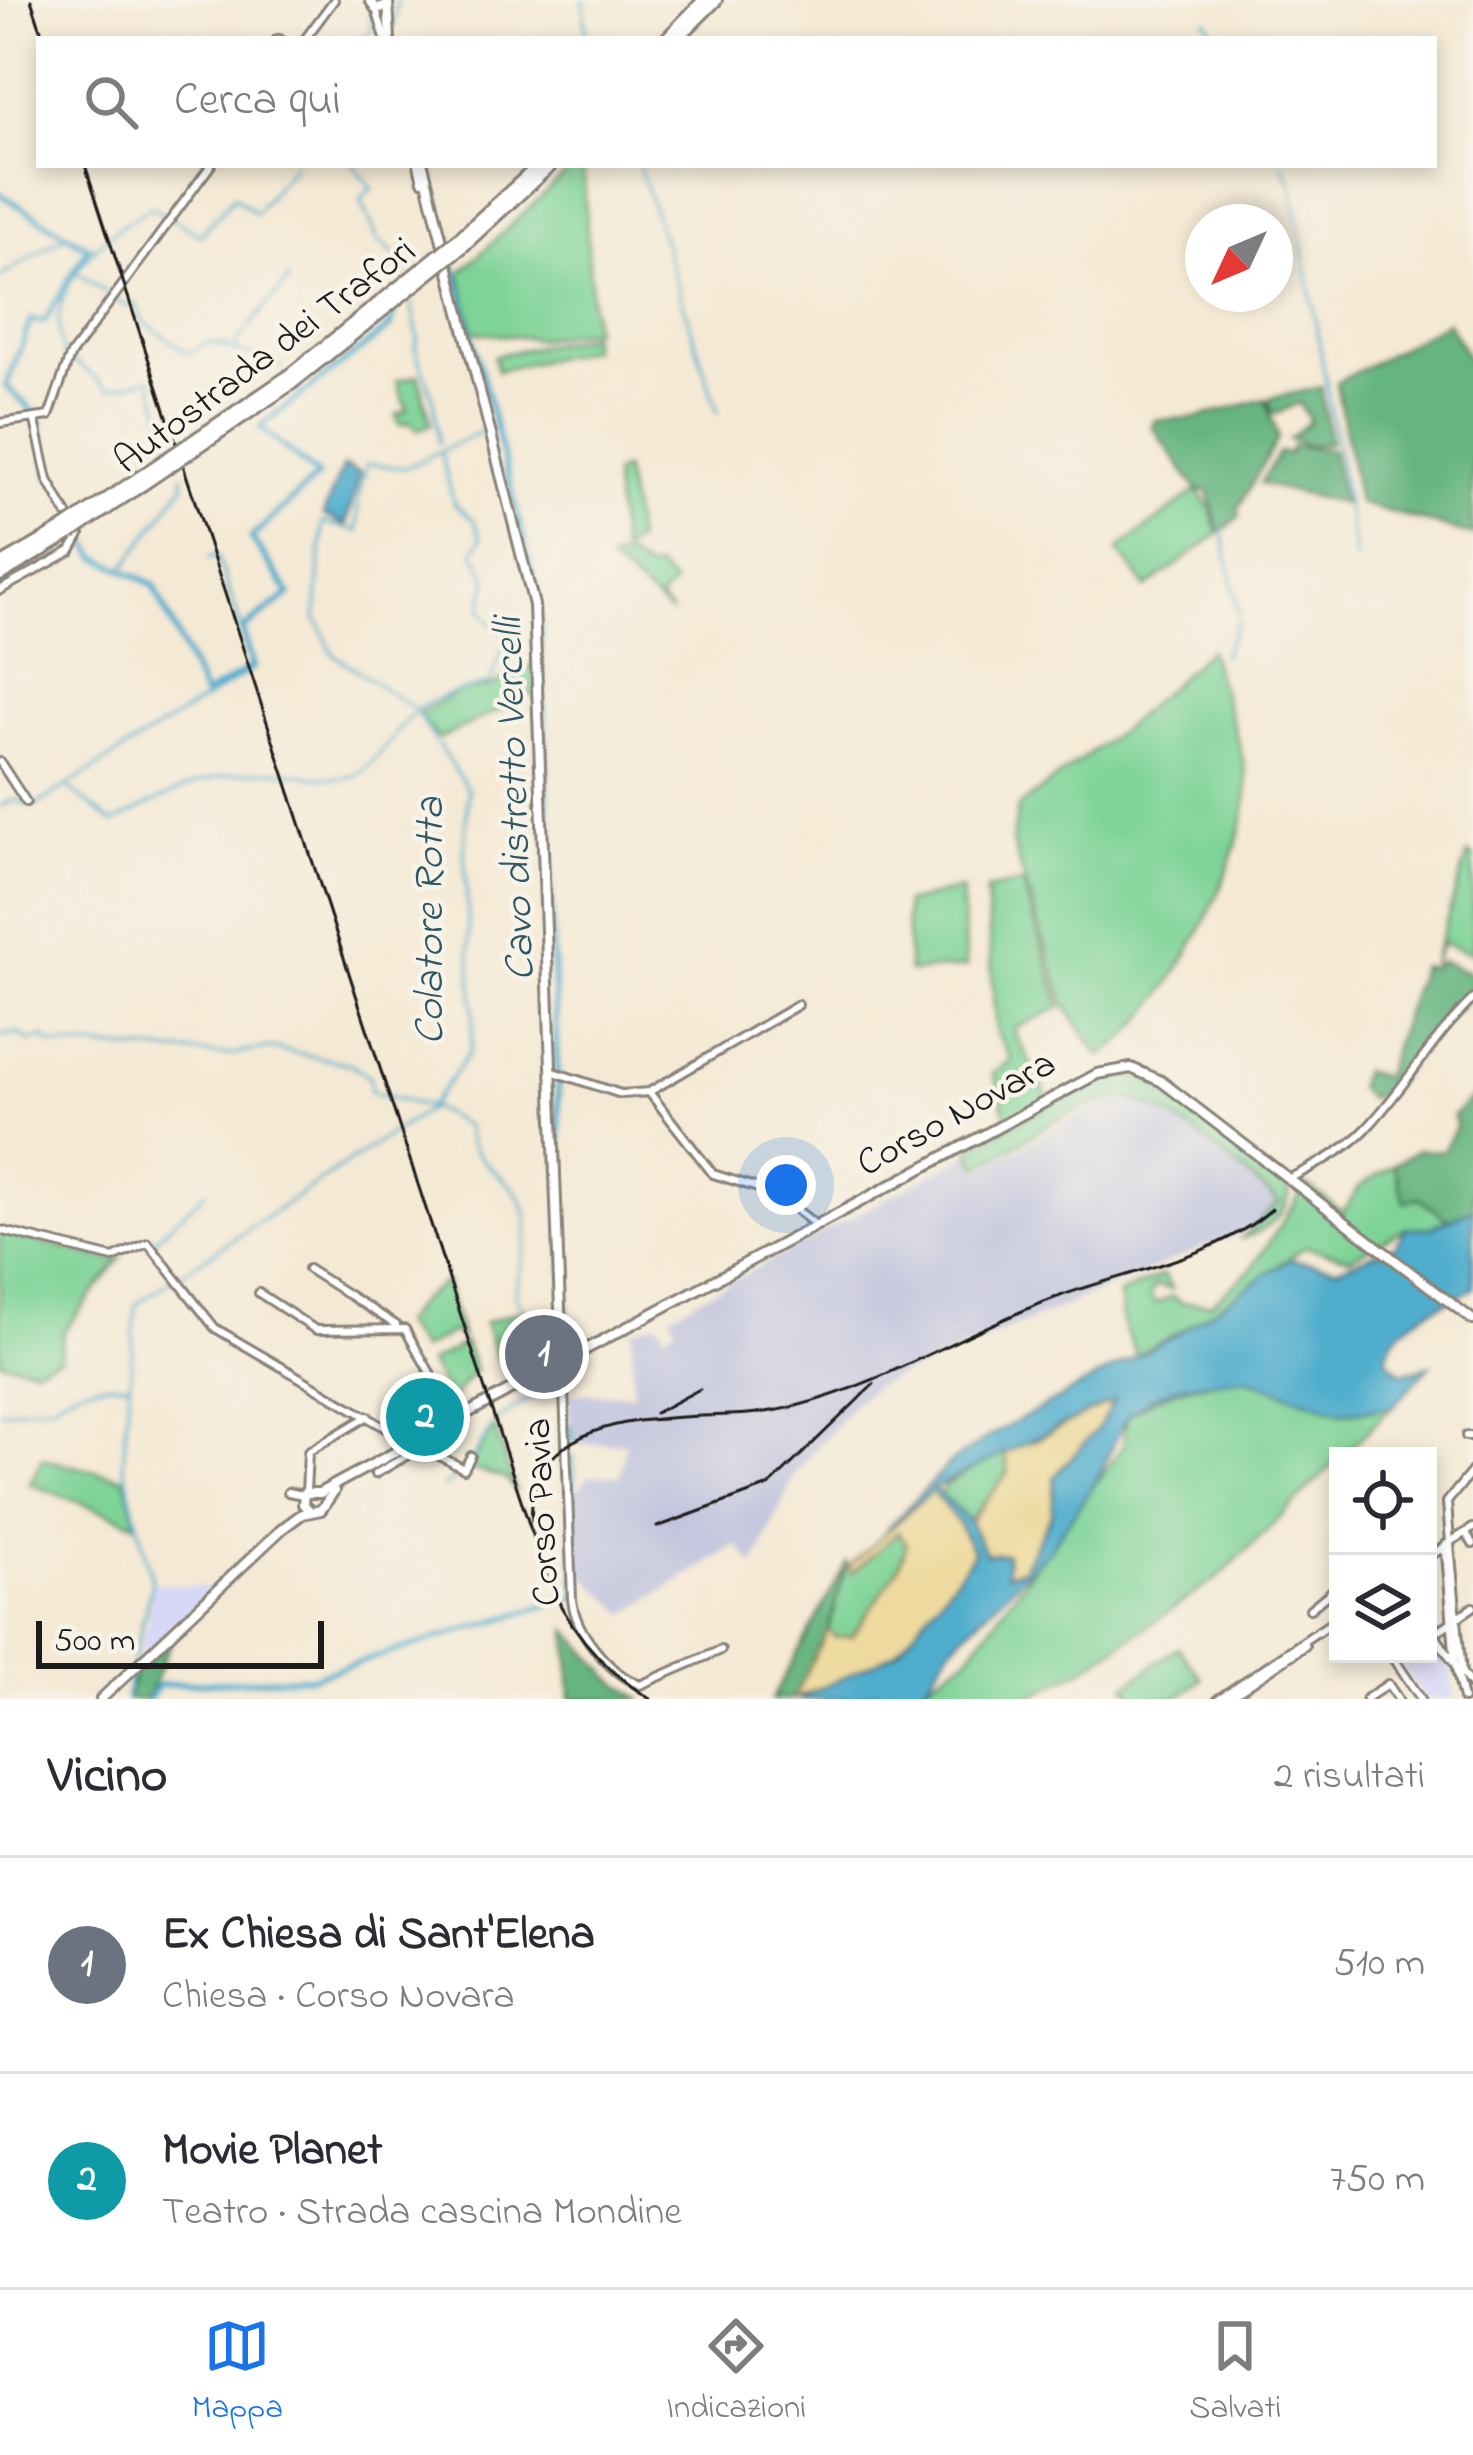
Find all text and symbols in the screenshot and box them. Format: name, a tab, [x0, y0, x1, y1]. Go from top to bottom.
search box	[36, 36, 1437, 168]
icon: search	[78, 69, 144, 135]
text: Cerca qui	[174, 69, 341, 135]
north arrow	[1185, 204, 1293, 312]
street label: Autostrada dei Trafori	[103, 224, 429, 490]
water label: Cavo distretto Vercelli	[479, 613, 553, 982]
water label: Colatore Rotta	[401, 796, 462, 1045]
street label: Corso Novara	[847, 1037, 1067, 1193]
your location	[756, 1155, 816, 1215]
pin: 1	[505, 1309, 583, 1399]
pin: 2	[386, 1372, 464, 1462]
street label: Corso Pavia	[511, 1417, 577, 1607]
map controls	[1329, 1447, 1437, 1663]
button: locate	[1329, 1447, 1437, 1555]
button: layers	[1329, 1555, 1437, 1663]
scale bar	[36, 1615, 324, 1668]
text: 500 m	[54, 1618, 135, 1666]
text: Vicino	[48, 1740, 167, 1815]
text: 2 risultati	[1274, 1749, 1425, 1806]
text: Ex Chiesa di Sant'Elena	[162, 1903, 595, 1969]
text: 1	[81, 1936, 93, 1993]
text: 510 m	[1333, 1936, 1425, 1993]
text: Chiesa · Corso Novara	[162, 1969, 515, 2026]
text: Movie Planet	[162, 2119, 382, 2185]
text: 2	[77, 2152, 97, 2209]
text: 750 m	[1330, 2152, 1425, 2209]
text: Teatro · Strada cascina Mondine	[162, 2185, 682, 2242]
tab: Mappa	[192, 2313, 283, 2433]
tab: Indicazioni	[666, 2313, 806, 2433]
tab: Salvati	[1189, 2313, 1281, 2433]

